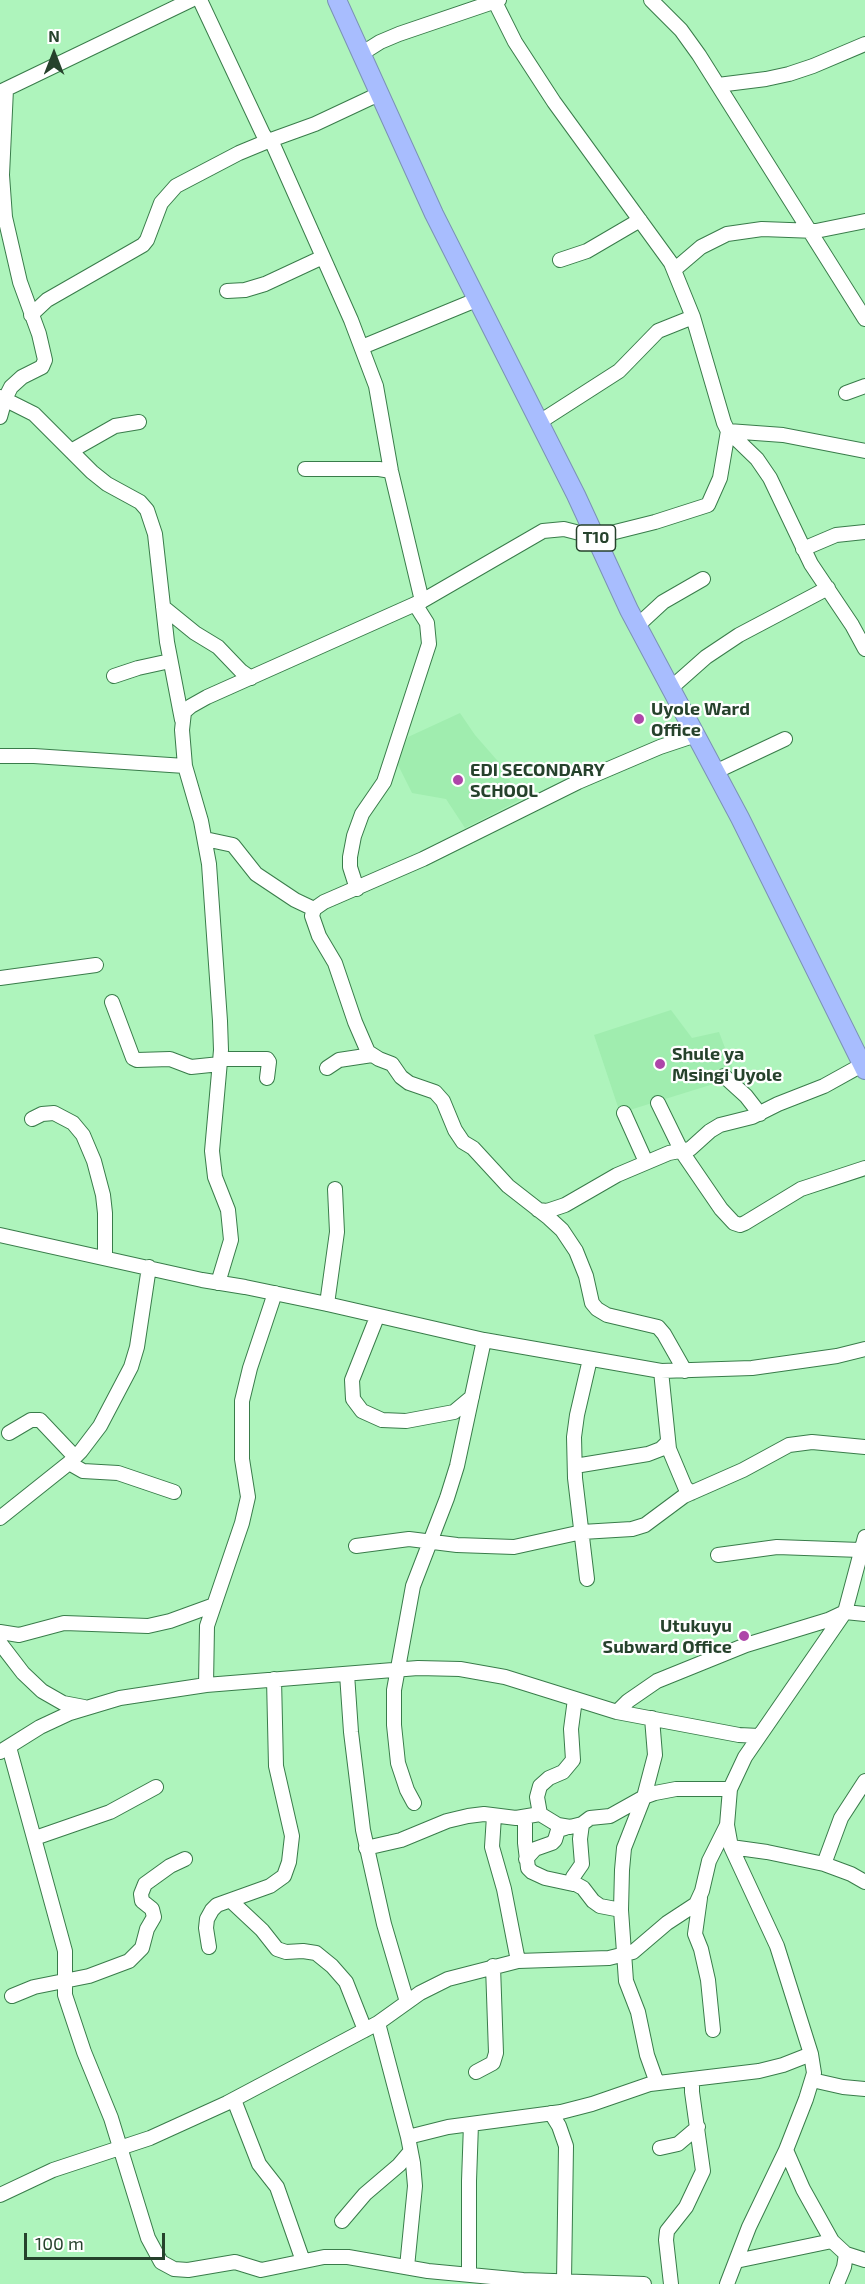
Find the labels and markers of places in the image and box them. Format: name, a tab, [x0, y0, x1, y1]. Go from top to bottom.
place label: Uyole Ward Office	[651, 698, 750, 740]
marker: Uyole Ward Office	[632, 712, 646, 726]
place label: EDI SECONDARY SCHOOL	[470, 759, 605, 802]
marker: EDI SECONDARY SCHOOL	[451, 773, 465, 787]
place label: Shule ya Msingi Uyole	[672, 1043, 782, 1086]
marker: Shule ya Msingi Uyole	[653, 1057, 667, 1071]
place label: Utukuyu Subward Office	[603, 1615, 732, 1658]
marker: Utukuyu Subward Office	[737, 1629, 751, 1643]

